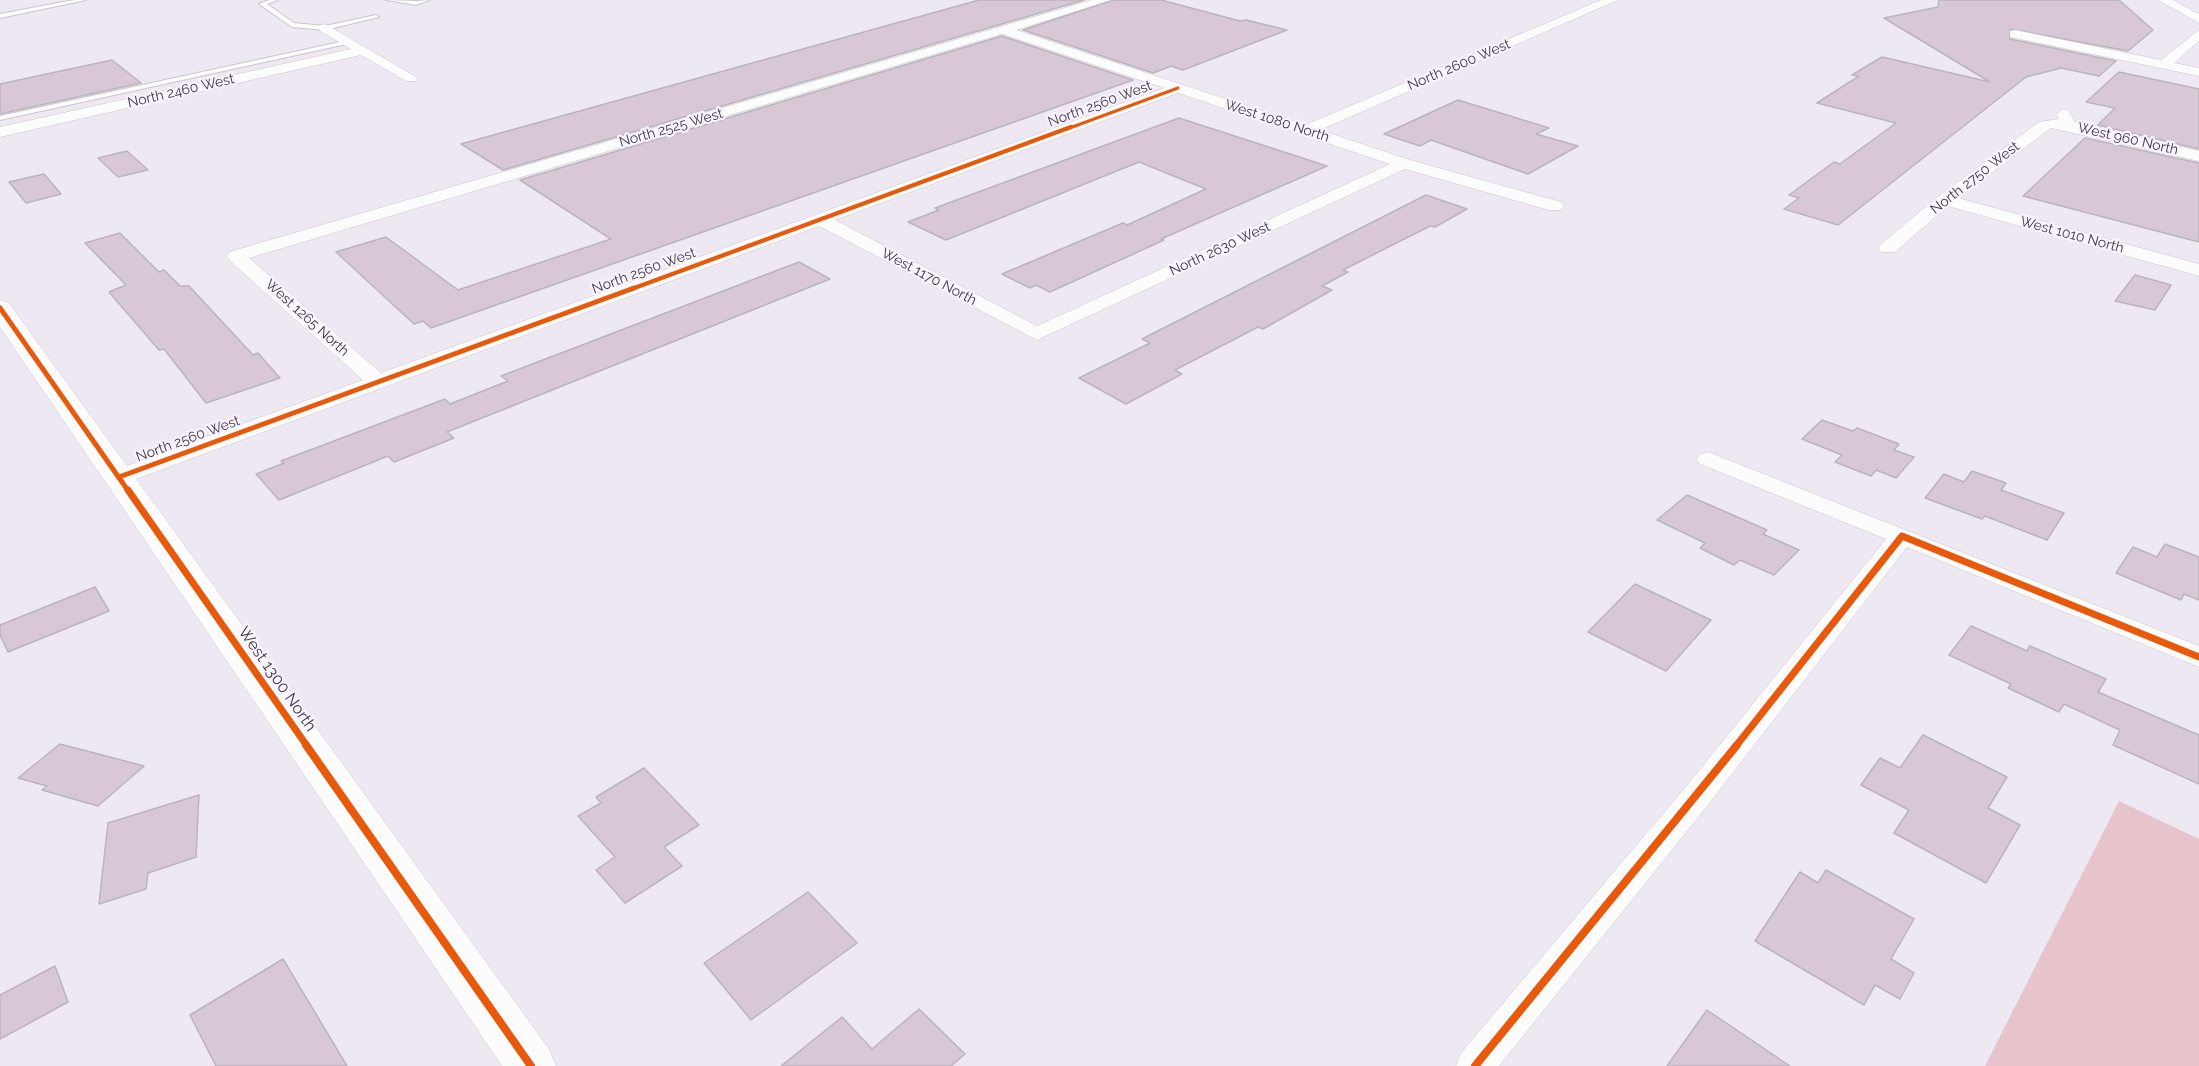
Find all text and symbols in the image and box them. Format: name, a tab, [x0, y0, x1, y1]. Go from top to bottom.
street label: North 2600 West	[1405, 36, 1513, 94]
street label: North 2460 West	[126, 71, 236, 111]
street label: North 2560 West	[1046, 77, 1154, 131]
street label: West 1080 North	[1223, 96, 1331, 146]
street label: North 2525 West	[617, 105, 725, 151]
street label: West 960 North	[2076, 119, 2180, 159]
street label: North 2750 West	[1927, 138, 2023, 218]
street label: West 1010 North	[2018, 213, 2126, 257]
street label: North 2630 West	[1167, 218, 1273, 280]
street label: North 2560 West	[590, 244, 698, 298]
street label: West 1170 North	[879, 245, 979, 309]
street label: West 1265 North	[262, 276, 352, 360]
street label: North 2560 West	[134, 412, 242, 466]
street label: West 1300 North	[234, 623, 320, 735]

